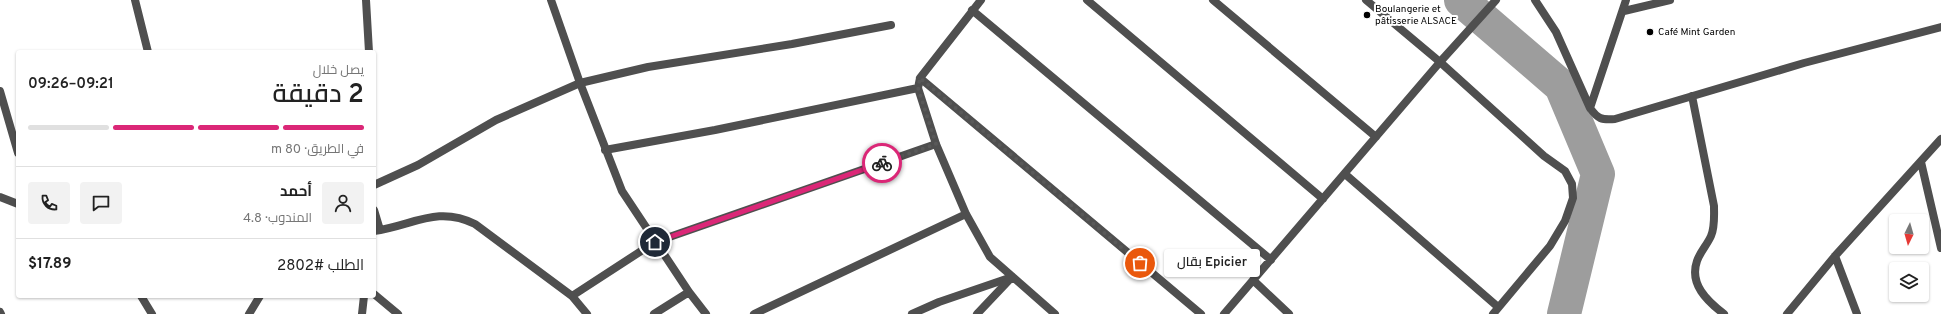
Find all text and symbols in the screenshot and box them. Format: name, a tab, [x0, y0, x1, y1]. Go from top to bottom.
place label: Boulangerie et pâtisserie ALSACE	[1375, 3, 1457, 28]
marker: Boulangerie et pâtisserie ALSACE	[1362, 10, 1372, 20]
place label: Café Mint Garden	[1658, 26, 1735, 39]
marker: Café Mint Garden	[1645, 27, 1655, 37]
text: يصل خلال	[313, 63, 364, 79]
text: 09:21–09:26	[28, 75, 114, 94]
text: 2 دقيقة	[272, 79, 364, 112]
text: في الطريق · 80 m	[271, 142, 364, 158]
courier	[862, 143, 902, 183]
icon: bike	[871, 152, 893, 174]
button: phone	[28, 182, 70, 224]
button: chat	[80, 182, 122, 224]
button: person	[322, 182, 364, 224]
text: أحمد	[280, 183, 312, 202]
text: المندوب · 4.8	[243, 211, 312, 227]
north arrow	[1889, 214, 1929, 254]
map controls	[1889, 214, 1929, 302]
pin	[638, 225, 672, 259]
icon: home	[644, 231, 666, 253]
pin	[1123, 246, 1157, 280]
callout: Epicier بقال	[1164, 249, 1260, 277]
icon: bag	[1129, 252, 1151, 274]
text: $17.89	[28, 255, 71, 274]
text: Epicier بقال	[1177, 255, 1247, 271]
text: الطلب #2802	[277, 257, 364, 276]
button: layers	[1889, 262, 1929, 302]

